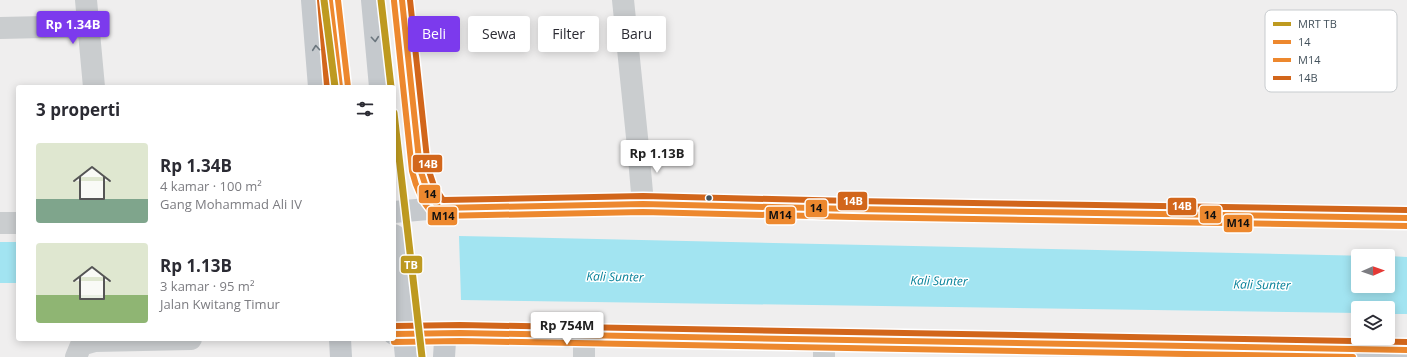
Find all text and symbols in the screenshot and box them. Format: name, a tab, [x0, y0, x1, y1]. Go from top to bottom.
legend	[1265, 10, 1397, 92]
pin: Rp 1.34B	[32, 11, 114, 45]
text: Rp 1.34B	[46, 15, 100, 33]
chip: Beli	[408, 16, 460, 52]
chip: Sewa	[468, 16, 530, 52]
chip: Filter	[538, 16, 599, 52]
chip: Baru	[607, 16, 666, 52]
text: MRT TB	[1298, 16, 1337, 31]
text: 14	[1298, 34, 1311, 49]
one-way arrow	[371, 36, 380, 42]
one-way arrow	[311, 45, 320, 51]
text: M14	[1298, 52, 1321, 67]
text: 14B	[1298, 70, 1318, 85]
text: 3 properti	[36, 98, 120, 121]
icon: filters	[354, 98, 376, 120]
pin: Rp 1.13B	[616, 140, 698, 174]
text: Rp 1.13B	[630, 144, 684, 162]
text: Rp 1.34B	[160, 154, 232, 177]
line badge: 14B	[412, 154, 443, 173]
text: 14B	[418, 156, 438, 171]
icon: home	[68, 159, 116, 207]
text: 4 kamar · 100 m²	[160, 177, 262, 195]
line badge: 14	[418, 184, 441, 204]
text: 14	[424, 186, 437, 201]
line badge: 14B	[837, 191, 868, 211]
unlabelled marker	[704, 193, 714, 203]
text: 14B	[843, 193, 863, 208]
text: Gang Mohammad Ali IV	[160, 195, 302, 213]
line badge: 14B	[1167, 197, 1197, 216]
text: 14B	[1172, 198, 1192, 213]
line badge: 14	[805, 199, 828, 218]
text: 14	[810, 200, 823, 215]
line badge: 14	[1199, 205, 1222, 224]
line badge: M14	[427, 206, 458, 226]
line badge: M14	[765, 206, 796, 225]
text: M14	[769, 207, 792, 222]
text: 14	[1204, 207, 1217, 222]
text: M14	[432, 208, 455, 223]
line badge: M14	[1223, 214, 1253, 233]
text: M14	[1227, 215, 1250, 230]
north arrow	[1351, 249, 1395, 293]
map controls	[1351, 249, 1395, 345]
text: Rp 1.13B	[160, 254, 232, 277]
line badge: TB	[400, 255, 423, 274]
text: TB	[404, 257, 418, 272]
icon: home	[68, 259, 116, 307]
water label: Kali Sunter	[586, 268, 645, 286]
water label: Kali Sunter	[910, 272, 969, 290]
water label: Kali Sunter	[1233, 276, 1292, 294]
text: 3 kamar · 95 m²	[160, 277, 254, 295]
text: Jalan Kwitang Timur	[160, 295, 280, 313]
button: layers	[1351, 301, 1395, 345]
pin: Rp 754M	[530, 312, 604, 346]
text: Rp 754M	[540, 316, 594, 334]

